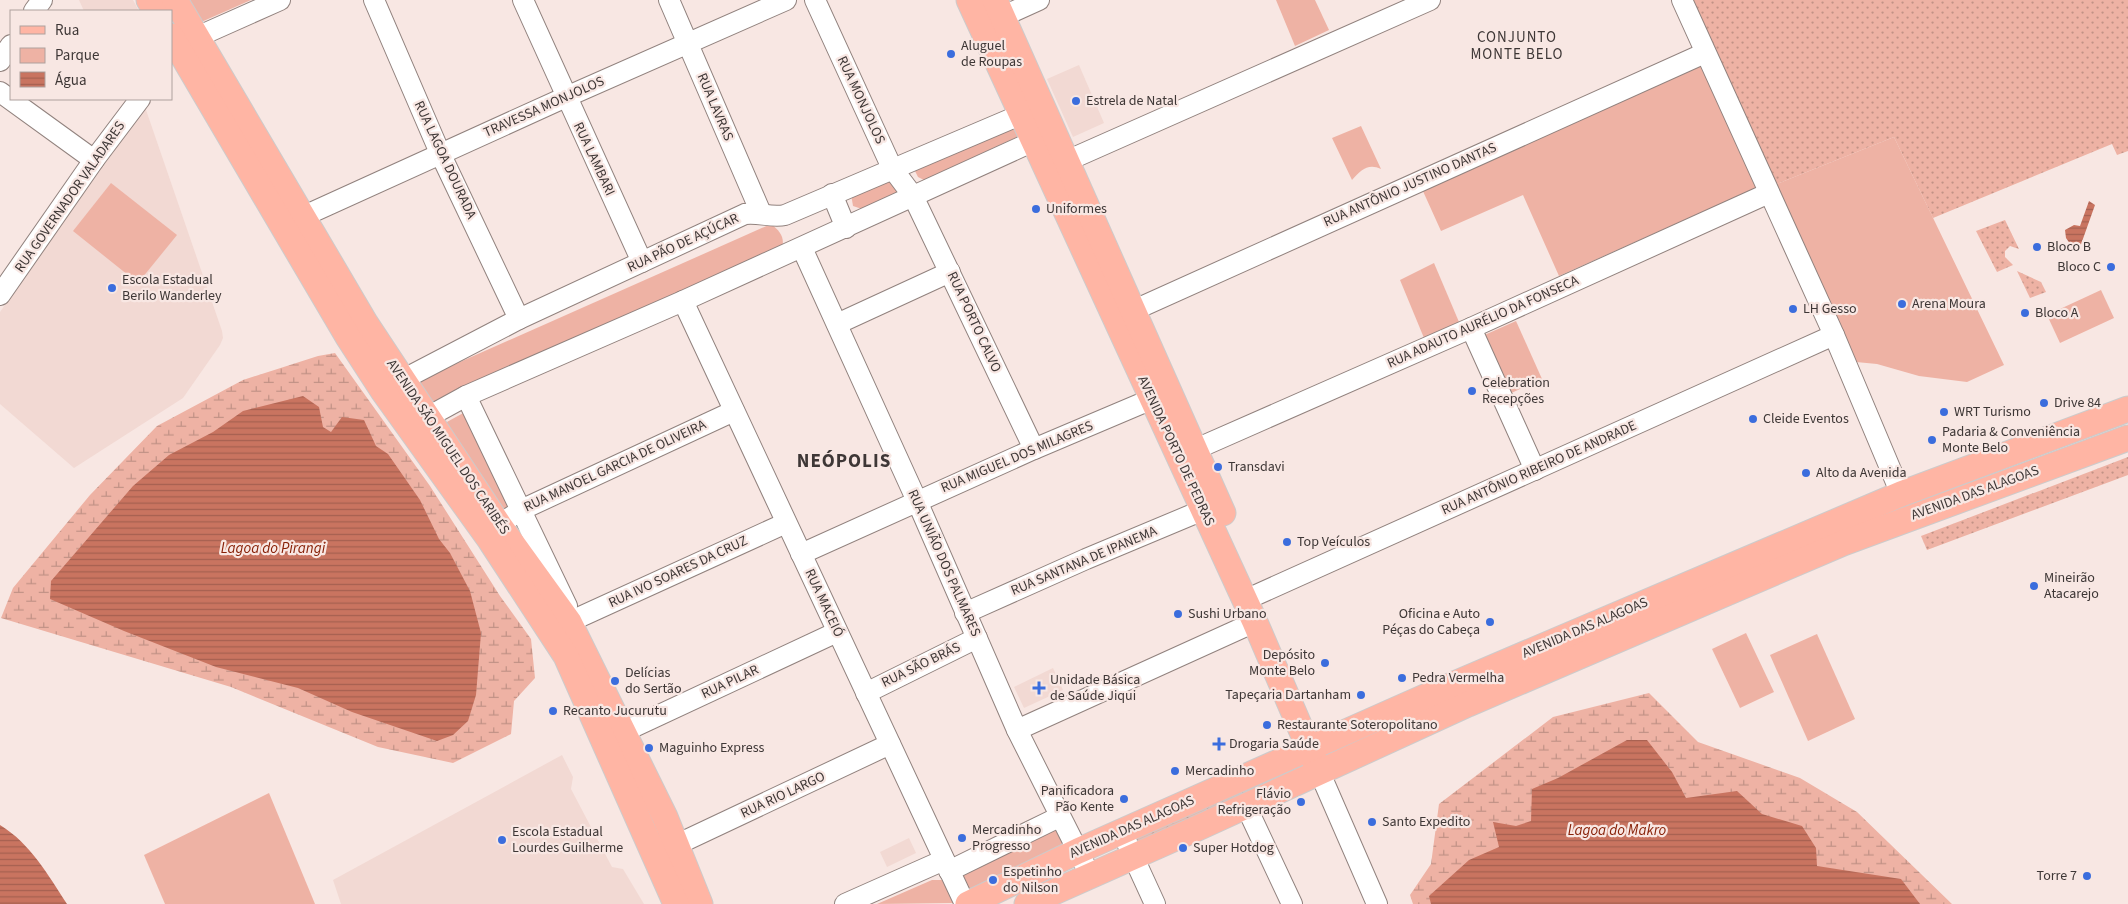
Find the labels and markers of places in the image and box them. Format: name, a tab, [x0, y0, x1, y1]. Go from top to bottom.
place label: Aluguel de Roupas	[961, 36, 1022, 72]
marker: Aluguel de Roupas	[945, 48, 957, 60]
place label: Estrela de Natal	[1086, 91, 1178, 111]
marker: Estrela de Natal	[1070, 95, 1082, 107]
place label: Uniformes	[1046, 199, 1107, 219]
marker: Uniformes	[1030, 203, 1042, 215]
place label: Bloco B	[2047, 237, 2091, 257]
marker: Bloco B	[2031, 241, 2043, 253]
place label: Bloco C	[2057, 257, 2101, 277]
marker: Bloco C	[2105, 261, 2117, 273]
place label: Escola Estadual Berilo Wanderley	[122, 270, 222, 306]
marker: Escola Estadual Berilo Wanderley	[106, 282, 118, 294]
place label: Arena Moura	[1912, 294, 1986, 314]
marker: Arena Moura	[1896, 298, 1908, 310]
place label: LH Gesso	[1803, 299, 1857, 319]
marker: LH Gesso	[1787, 303, 1799, 315]
place label: Bloco A	[2035, 303, 2079, 323]
marker: Bloco A	[2019, 307, 2031, 319]
place label: Celebration Recepções	[1482, 373, 1550, 409]
marker: Celebration Recepções	[1466, 385, 1478, 397]
place label: Drive 84	[2054, 393, 2101, 413]
marker: Drive 84	[2038, 397, 2050, 409]
place label: WRT Turismo	[1954, 402, 2031, 422]
marker: WRT Turismo	[1938, 406, 1950, 418]
place label: Cleide Eventos	[1763, 409, 1849, 429]
marker: Cleide Eventos	[1747, 413, 1759, 425]
place label: Padaria & Conveniência Monte Belo	[1942, 422, 2080, 458]
marker: Padaria & Conveniência Monte Belo	[1926, 434, 1938, 446]
place label: Transdavi	[1228, 457, 1285, 477]
marker: Transdavi	[1212, 461, 1224, 473]
place label: Alto da Avenida	[1816, 463, 1907, 483]
marker: Alto da Avenida	[1800, 467, 1812, 479]
place label: Top Veículos	[1297, 532, 1370, 552]
marker: Top Veículos	[1281, 536, 1293, 548]
place label: Mineirão Atacarejo	[2044, 568, 2099, 604]
marker: Mineirão Atacarejo	[2028, 580, 2040, 592]
place label: Sushi Urbano	[1188, 604, 1267, 624]
place label: Oficina e Auto Péças do Cabeça	[1382, 604, 1480, 640]
marker: Sushi Urbano	[1172, 608, 1184, 620]
marker: Oficina e Auto Péças do Cabeça	[1484, 616, 1496, 628]
place label: Depósito Monte Belo	[1249, 645, 1315, 681]
marker: Depósito Monte Belo	[1319, 657, 1331, 669]
place label: Delícias do Sertão	[625, 663, 682, 699]
place label: Pedra Vermelha	[1412, 668, 1504, 688]
place label: Unidade Básica de Saúde Jiqui	[1050, 670, 1140, 706]
marker: Pedra Vermelha	[1396, 672, 1408, 684]
marker: Delícias do Sertão	[609, 675, 621, 687]
marker: Unidade Básica de Saúde Jiqui	[1032, 681, 1046, 695]
place label: Tapeçaria Dartanham	[1225, 685, 1351, 705]
marker: Tapeçaria Dartanham	[1355, 689, 1367, 701]
place label: Recanto Jucurutu	[563, 701, 667, 721]
marker: Recanto Jucurutu	[547, 705, 559, 717]
place label: Restaurante Soteropolitano	[1277, 715, 1438, 735]
marker: Restaurante Soteropolitano	[1261, 719, 1273, 731]
place label: Drogaria Saúde	[1229, 734, 1319, 754]
place label: Maguinho Express	[659, 738, 764, 758]
marker: Drogaria Saúde	[1213, 738, 1225, 750]
marker: Maguinho Express	[643, 742, 655, 754]
place label: Mercadinho	[1185, 761, 1254, 781]
marker: Mercadinho	[1169, 765, 1181, 777]
place label: Panificadora Pão Kente	[1041, 781, 1114, 817]
place label: Flávio Refrigeração	[1218, 784, 1291, 820]
marker: Panificadora Pão Kente	[1118, 793, 1130, 805]
marker: Flávio Refrigeração	[1295, 796, 1307, 808]
place label: Santo Expedito	[1382, 812, 1470, 832]
marker: Santo Expedito	[1366, 816, 1378, 828]
place label: Mercadinho Progresso	[972, 820, 1041, 856]
place label: Escola Estadual Lourdes Guilherme	[512, 822, 623, 858]
marker: Mercadinho Progresso	[956, 832, 968, 844]
marker: Escola Estadual Lourdes Guilherme	[496, 834, 508, 846]
place label: Super Hotdog	[1193, 838, 1274, 858]
marker: Super Hotdog	[1177, 842, 1189, 854]
place label: Espetinho do Nilson	[1003, 862, 1062, 898]
place label: Torre 7	[2037, 866, 2077, 886]
marker: Torre 7	[2081, 870, 2093, 882]
marker: Espetinho do Nilson	[987, 874, 999, 886]

